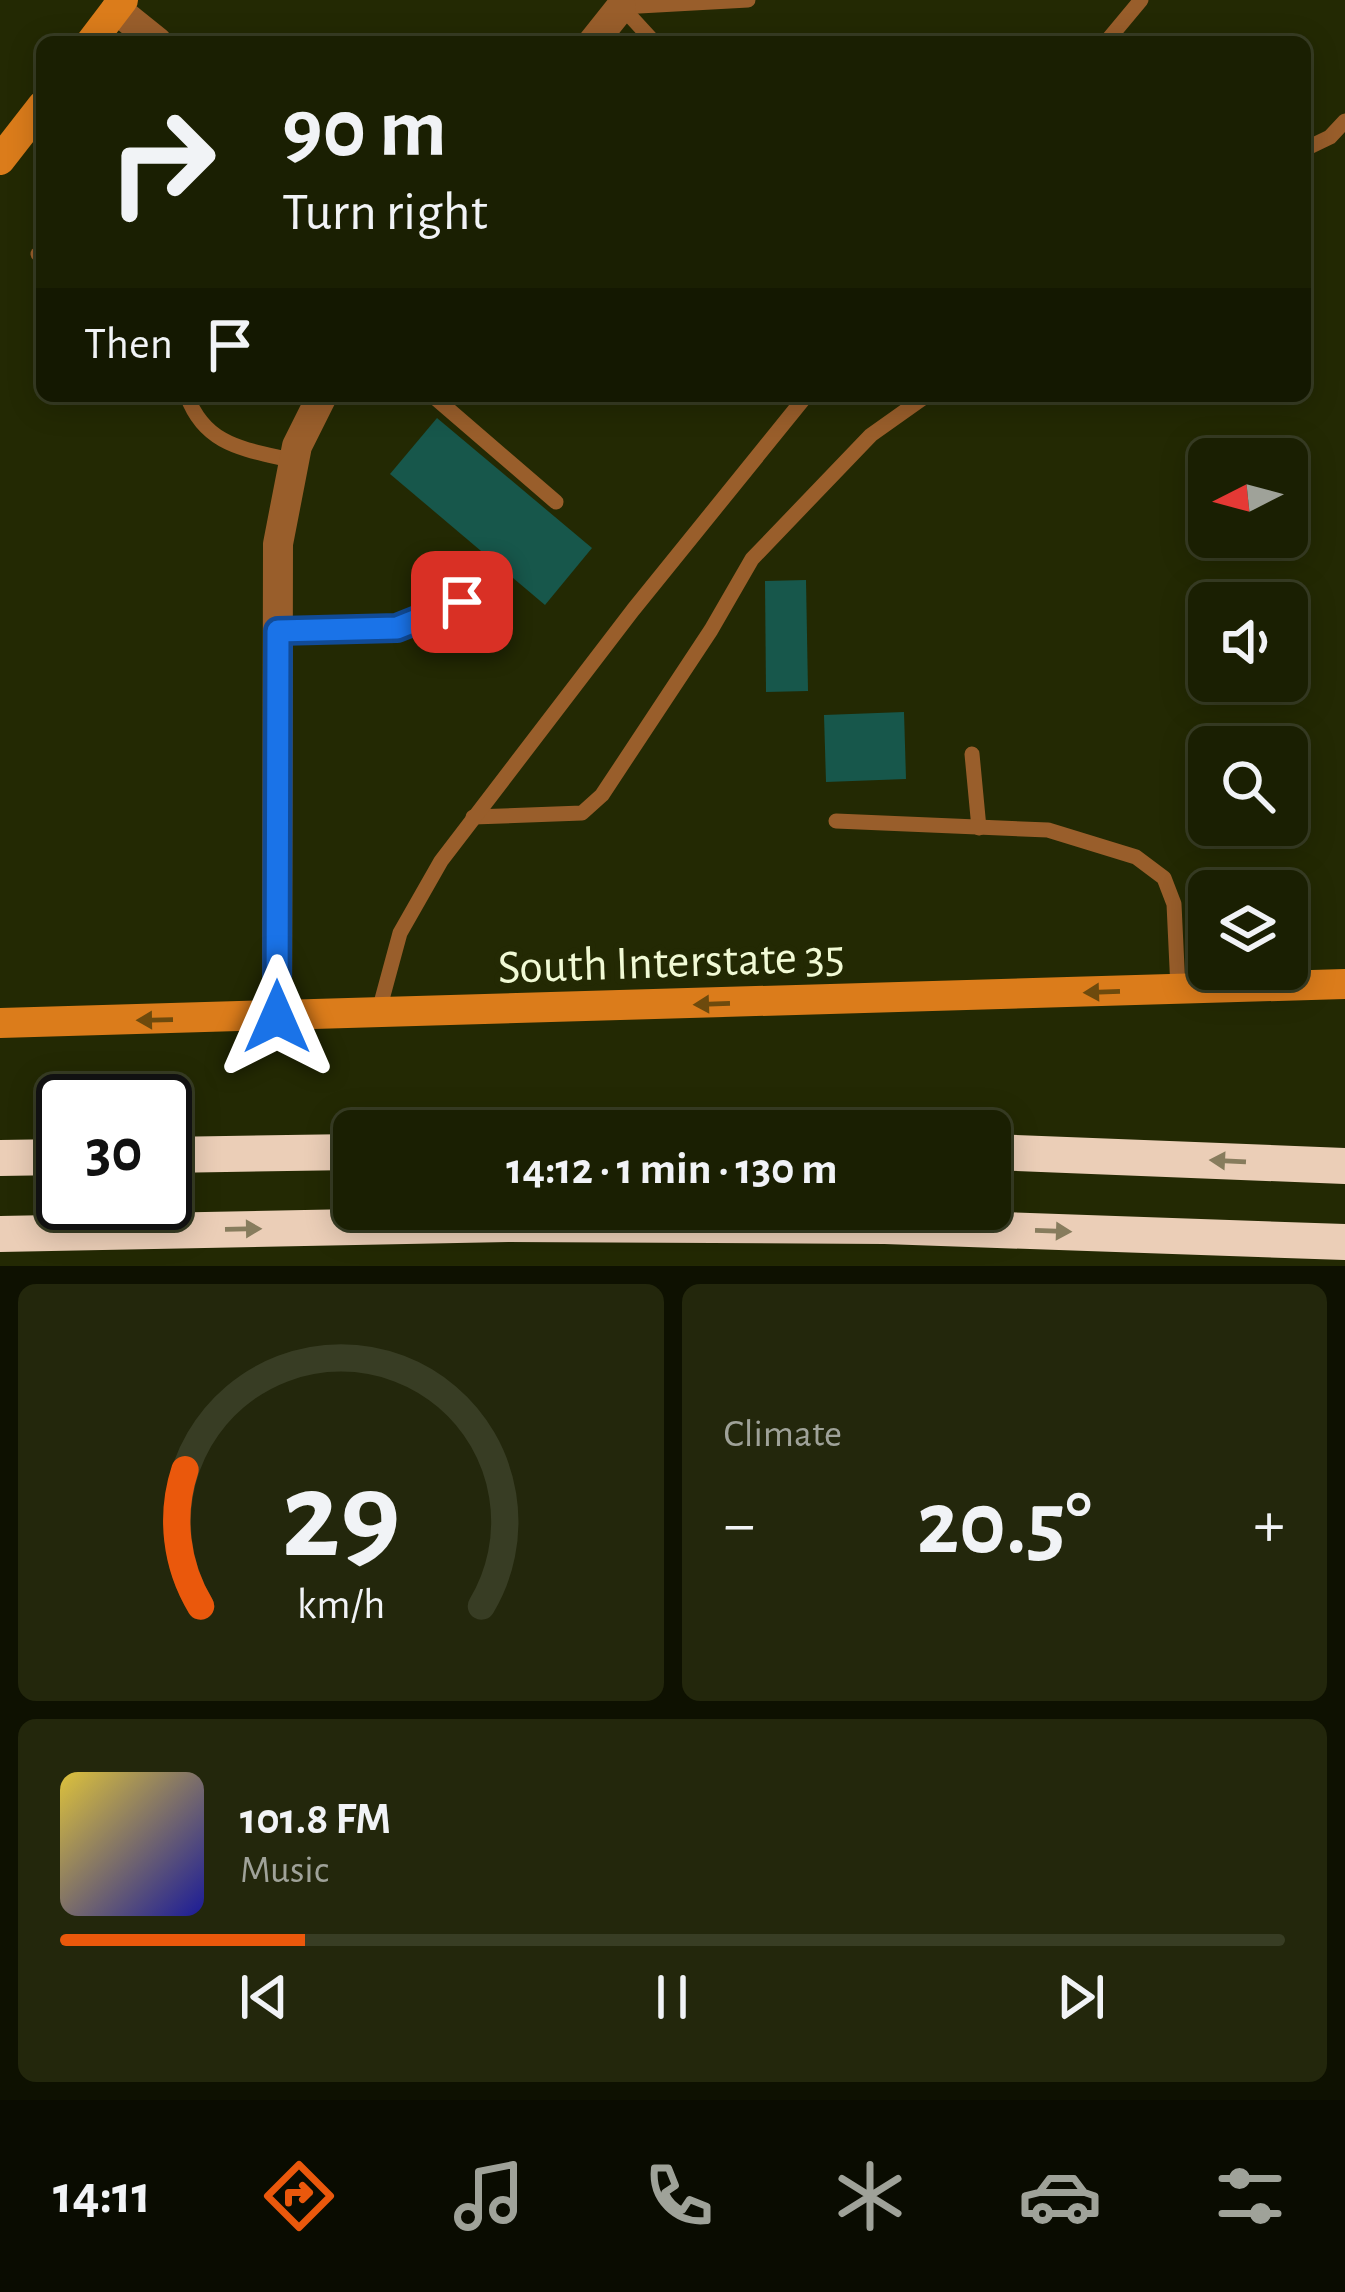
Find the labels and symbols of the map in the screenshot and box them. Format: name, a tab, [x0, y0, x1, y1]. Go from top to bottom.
north arrow	[1188, 438, 1308, 558]
pin	[411, 551, 513, 653]
street label: South Interstate 35	[497, 933, 845, 993]
position arrow	[214, 954, 340, 1080]
one-way arrow	[1082, 982, 1120, 1001]
one-way arrow	[692, 994, 730, 1013]
one-way arrow	[135, 1010, 173, 1029]
speed limit sign: 30	[36, 1074, 192, 1230]
one-way arrow	[1208, 1151, 1246, 1170]
one-way arrow	[225, 1220, 263, 1239]
one-way arrow	[1035, 1222, 1073, 1241]

